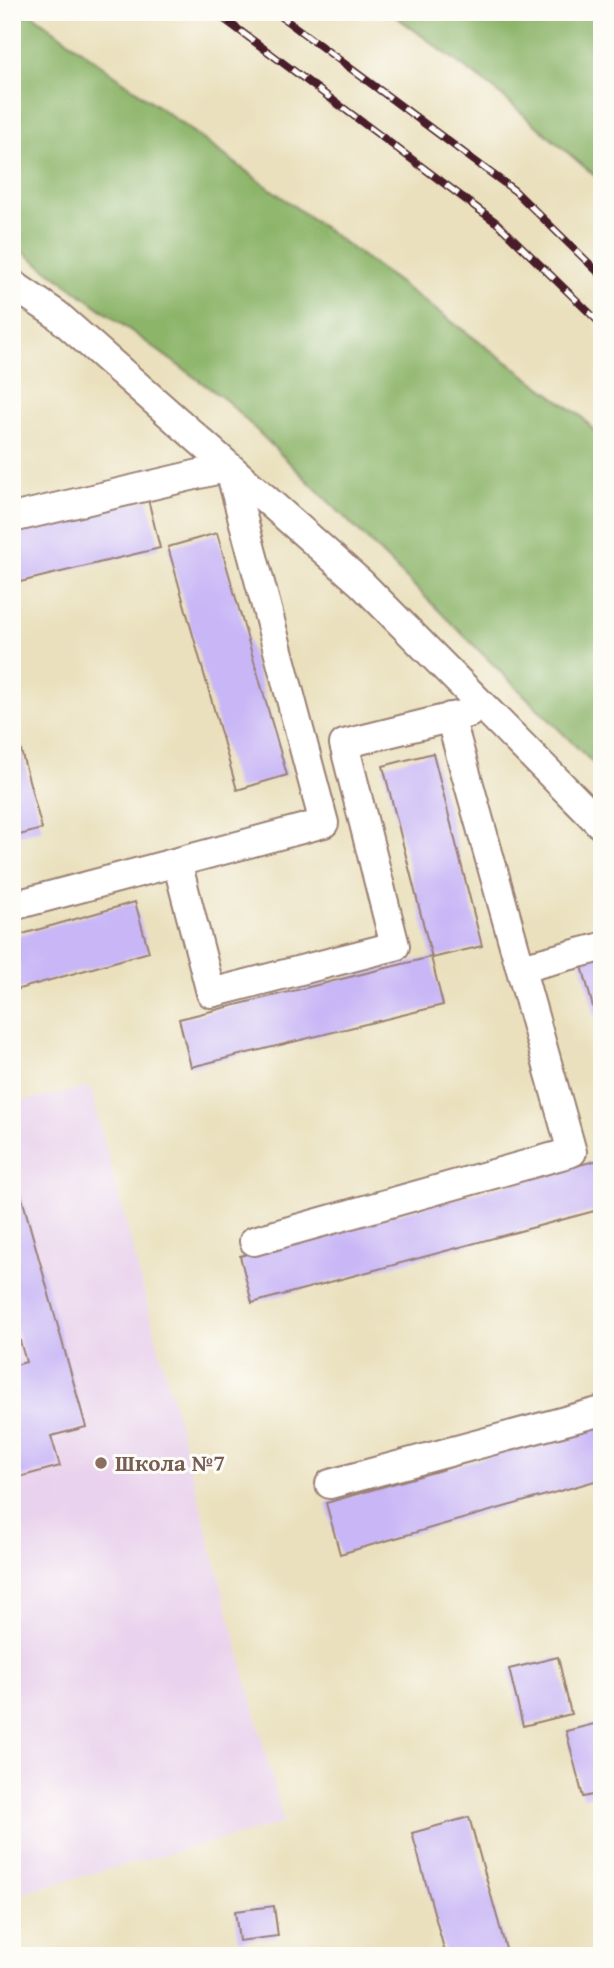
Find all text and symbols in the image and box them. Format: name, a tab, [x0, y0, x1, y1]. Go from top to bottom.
place label: Школа №7	[115, 1446, 225, 1479]
marker: Школа №7	[93, 1455, 109, 1471]

